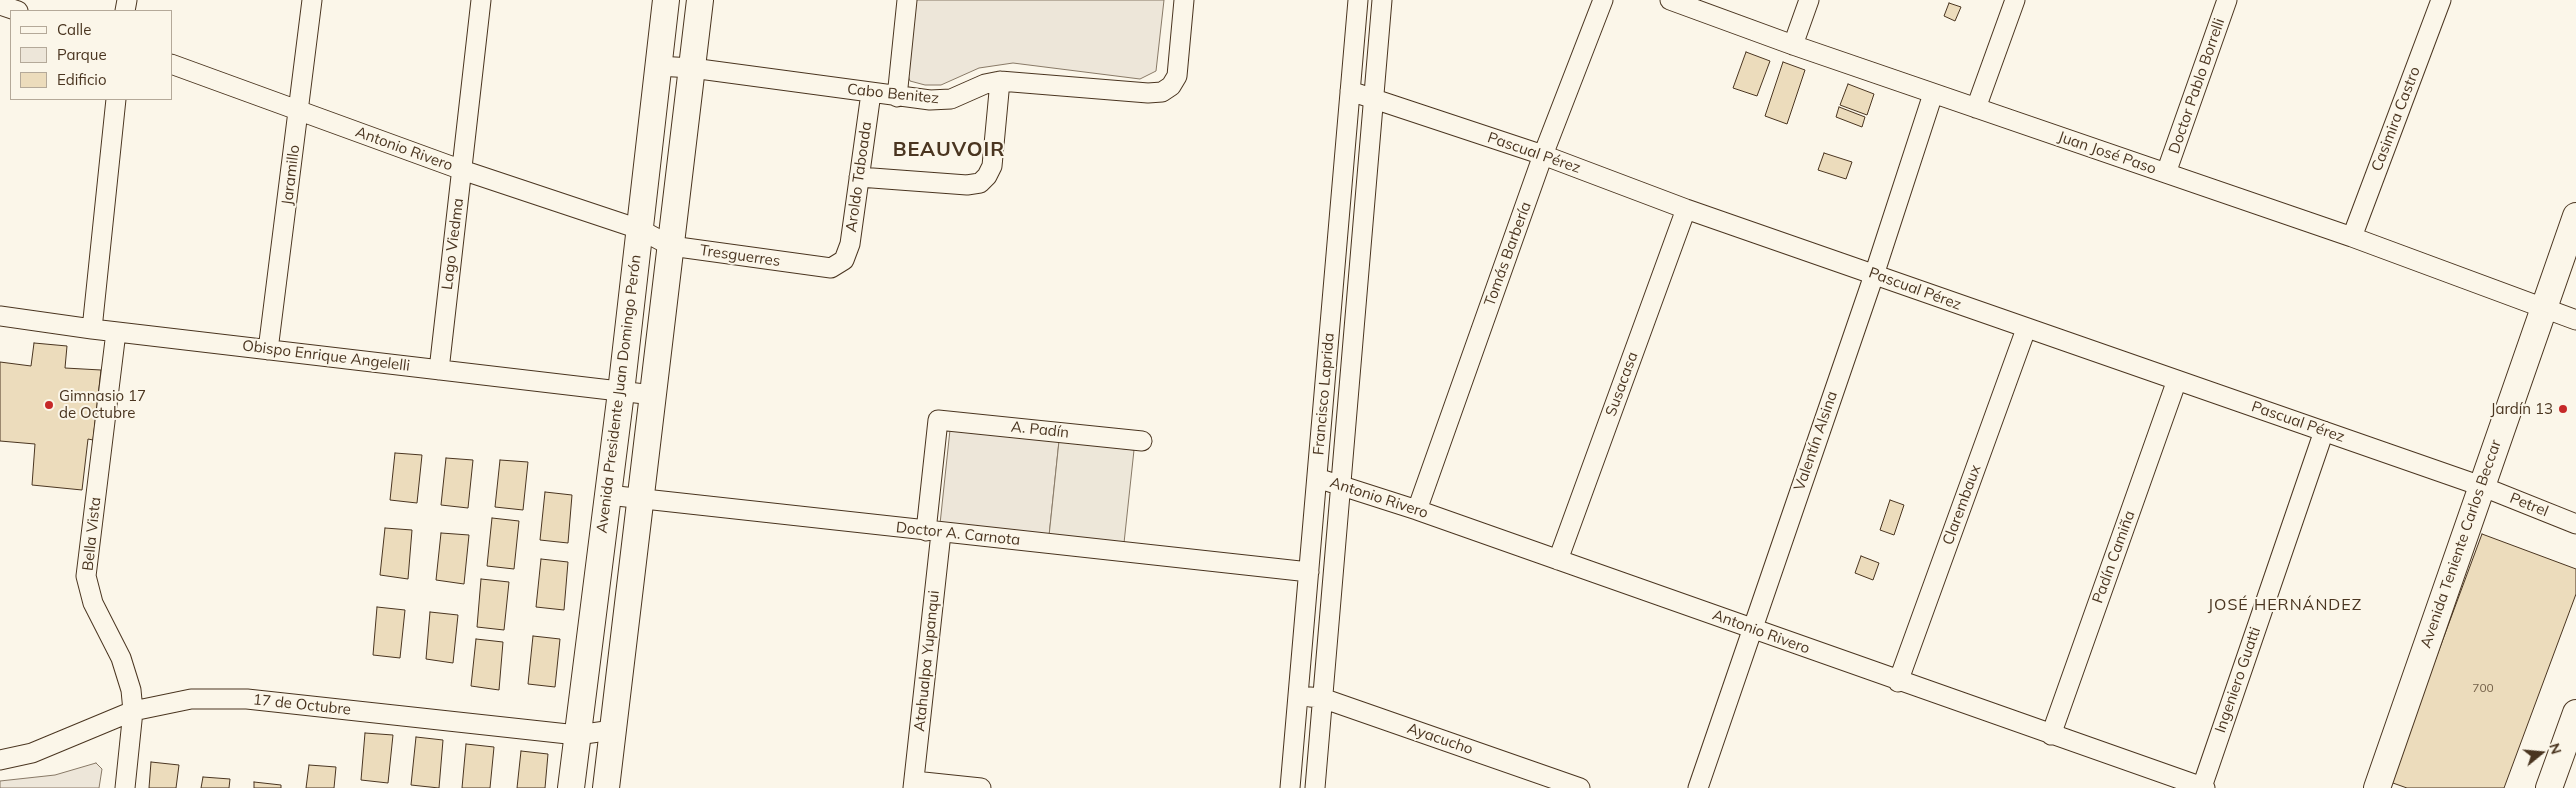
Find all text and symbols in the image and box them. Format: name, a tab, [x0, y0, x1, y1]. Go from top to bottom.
legend	[10, 10, 172, 100]
street label: Doctor Pablo Borrelli	[2165, 16, 2229, 156]
text: Calle	[57, 20, 91, 39]
text: Parque	[57, 45, 107, 64]
street label: Casimira Castro	[2368, 64, 2424, 174]
text: Edificio	[57, 70, 107, 89]
street label: Cabo Benitez	[846, 80, 940, 108]
street label: Aroldo Taboada	[842, 121, 876, 233]
street label: Antonio Rivero	[353, 123, 455, 175]
street label: Juan José Paso	[2056, 128, 2158, 178]
street label: Pascual Pérez	[1485, 129, 1583, 177]
district label: BEAUVOIR	[892, 138, 1006, 162]
street label: Jaramillo	[278, 144, 304, 206]
street label: Lago Viedma	[438, 197, 468, 291]
street label: Tomás Barbería	[1481, 199, 1535, 309]
street label: Tresguerres	[699, 241, 781, 271]
street label: Avenida Presidente Juan Domingo Perón	[593, 254, 645, 534]
street label: Pascual Pérez	[1866, 264, 1964, 314]
street label: Francisco Laprida	[1310, 332, 1338, 456]
street label: Obispo Enrique Angelelli	[241, 337, 411, 375]
street label: Susacasa	[1602, 349, 1642, 419]
place label: Gimnasio 17 de Octubre	[59, 387, 146, 422]
street label: Valentín Alsina	[1791, 389, 1841, 493]
street label: Pascual Pérez	[2249, 398, 2347, 446]
marker: Gimnasio 17 de Octubre	[43, 399, 55, 411]
place label: Jardín 13	[2490, 400, 2553, 418]
marker: Jardín 13	[2557, 403, 2569, 415]
street label: A. Padín	[1010, 418, 1070, 442]
street label: Avenida Teniente Carlos Beccar	[2417, 438, 2505, 650]
street label: Clarembaux	[1939, 462, 1985, 548]
street label: Antonio Rivero	[1328, 474, 1430, 522]
street label: Petrel	[2507, 489, 2551, 521]
street label: Bella Vista	[79, 496, 105, 572]
street label: Padín Camiña	[2089, 508, 2139, 606]
street label: Doctor A. Carnota	[895, 519, 1021, 549]
street label: Atahualpa Yupanqui	[911, 590, 943, 732]
district label: JOSÉ HERNÁNDEZ	[2206, 595, 2364, 615]
street label: Antonio Rivero	[1710, 606, 1812, 658]
street label: Ingeniero Guatti	[2211, 625, 2265, 735]
house number: 700	[2472, 681, 2494, 695]
street label: 17 de Octubre	[252, 691, 352, 719]
street label: Ayacucho	[1405, 719, 1475, 759]
north arrow	[2516, 728, 2566, 778]
text: N	[2545, 741, 2565, 756]

